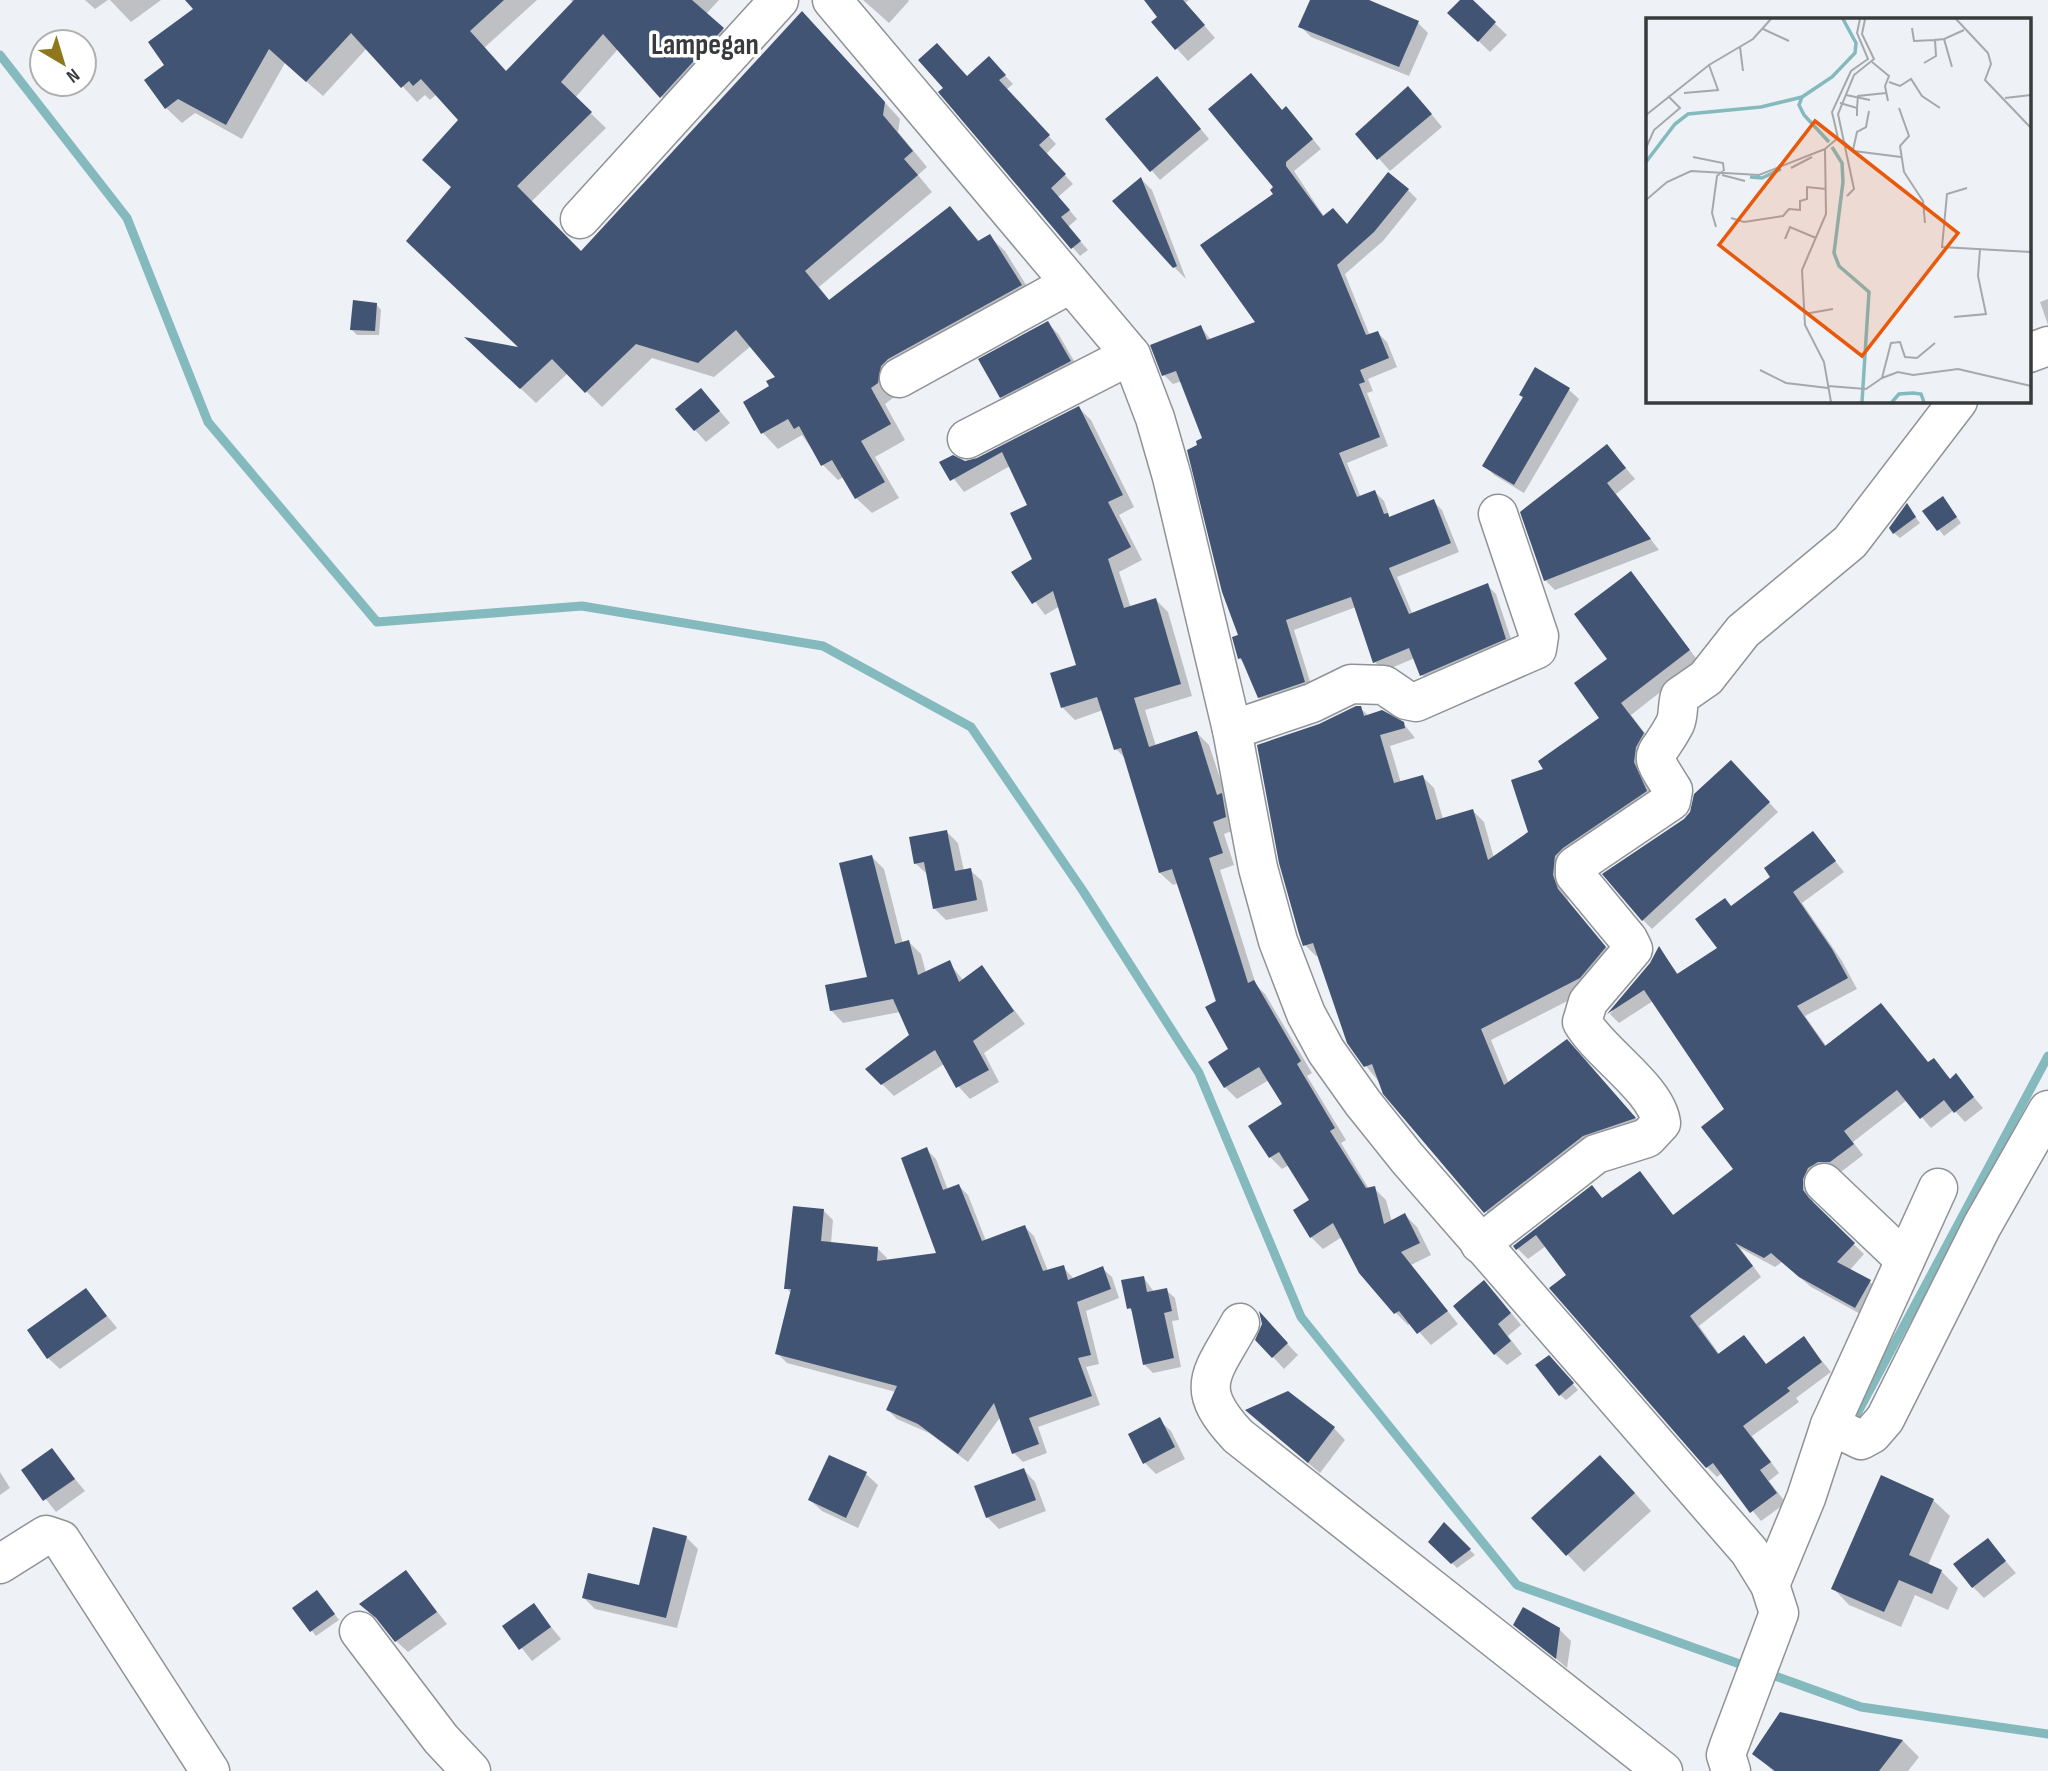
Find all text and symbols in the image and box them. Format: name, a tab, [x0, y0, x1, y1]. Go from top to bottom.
inset map	[1646, 18, 2030, 402]
district label: Lampegan	[651, 27, 759, 63]
north arrow	[28, 28, 98, 98]
text: N	[61, 63, 84, 87]

